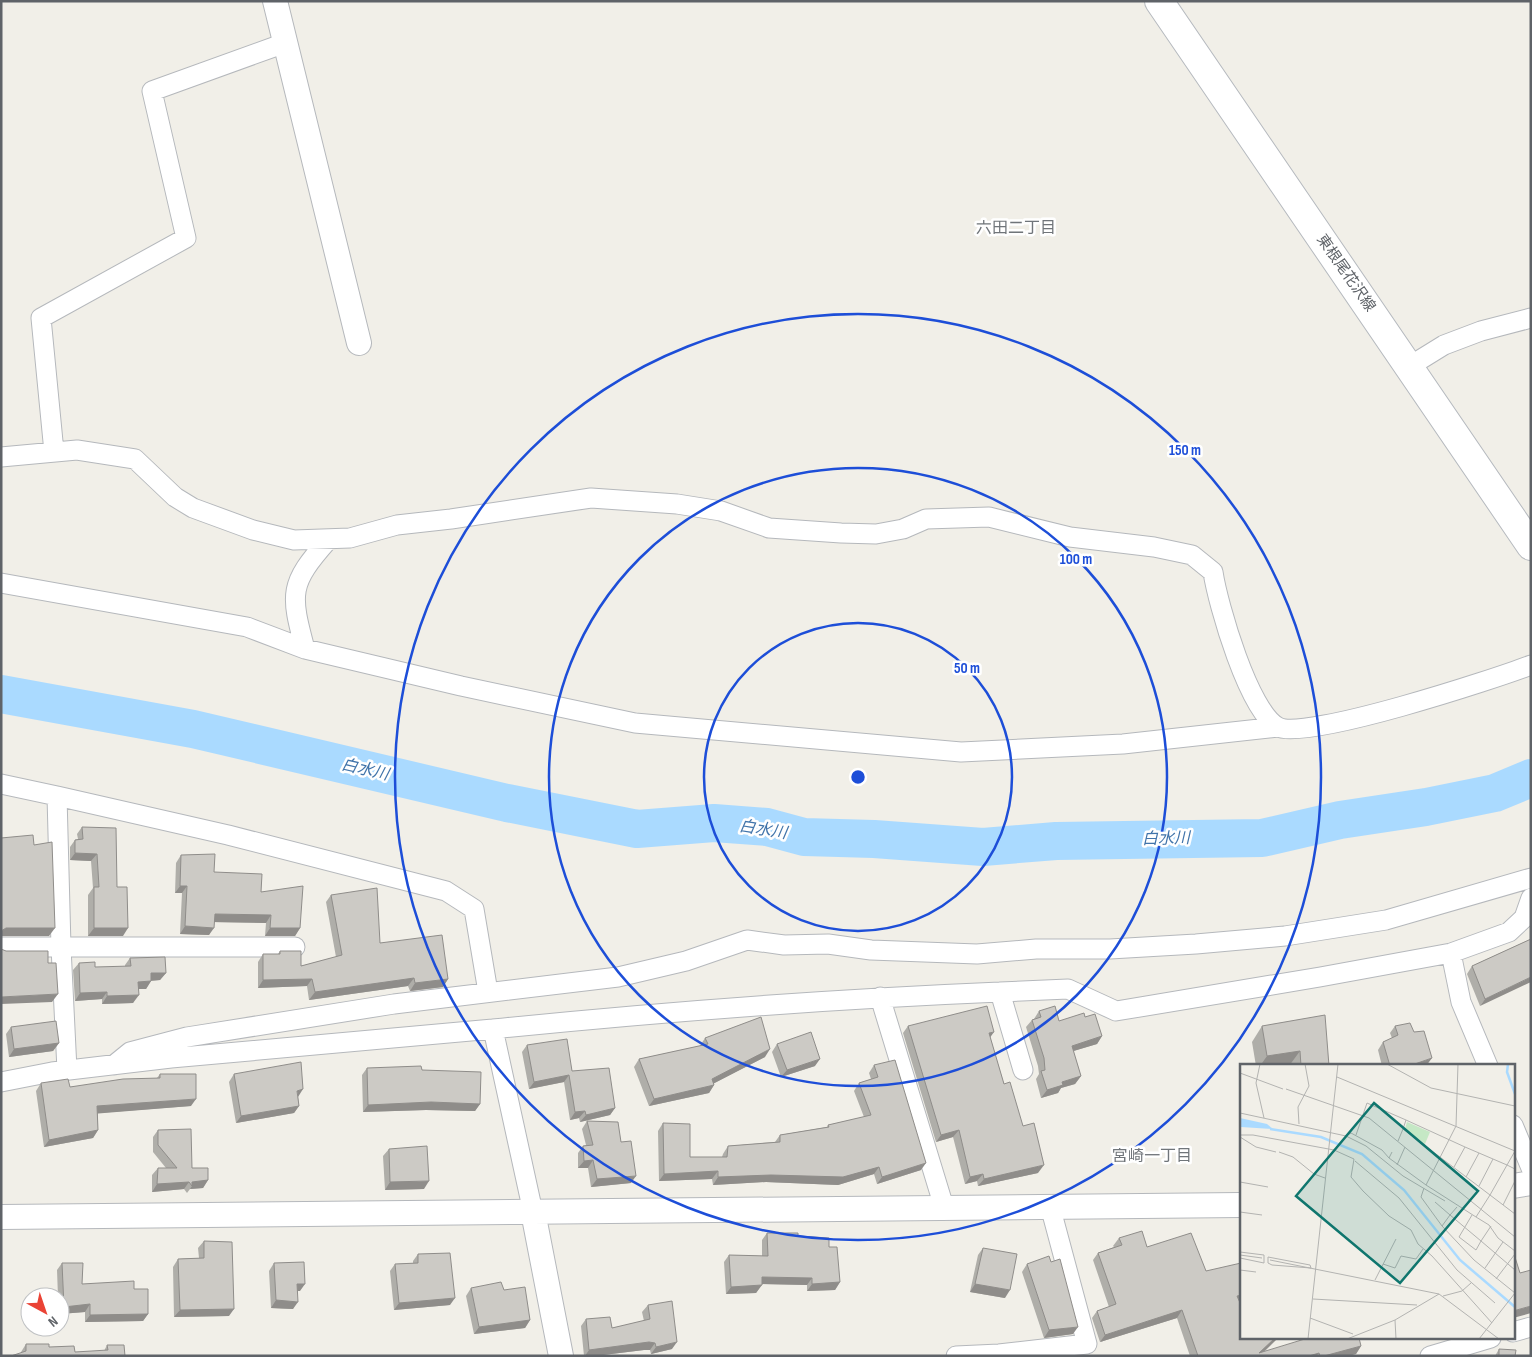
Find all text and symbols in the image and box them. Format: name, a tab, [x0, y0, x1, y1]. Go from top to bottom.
district label: 六田二丁目	[976, 219, 1056, 238]
street label: 東根尾花沢線	[1312, 231, 1380, 315]
text: 150 m	[1169, 441, 1201, 460]
text: 100 m	[1060, 550, 1092, 569]
text: 50 m	[954, 659, 980, 678]
water label: 白水川	[339, 755, 392, 785]
centre of rings	[849, 768, 867, 786]
water label: 白水川	[738, 817, 790, 843]
water label: 白水川	[1142, 829, 1192, 849]
inset map	[1240, 1064, 1514, 1340]
district label: 宮崎一丁目	[1112, 1147, 1192, 1166]
north arrow	[20, 1287, 70, 1337]
text: N	[45, 1313, 61, 1330]

